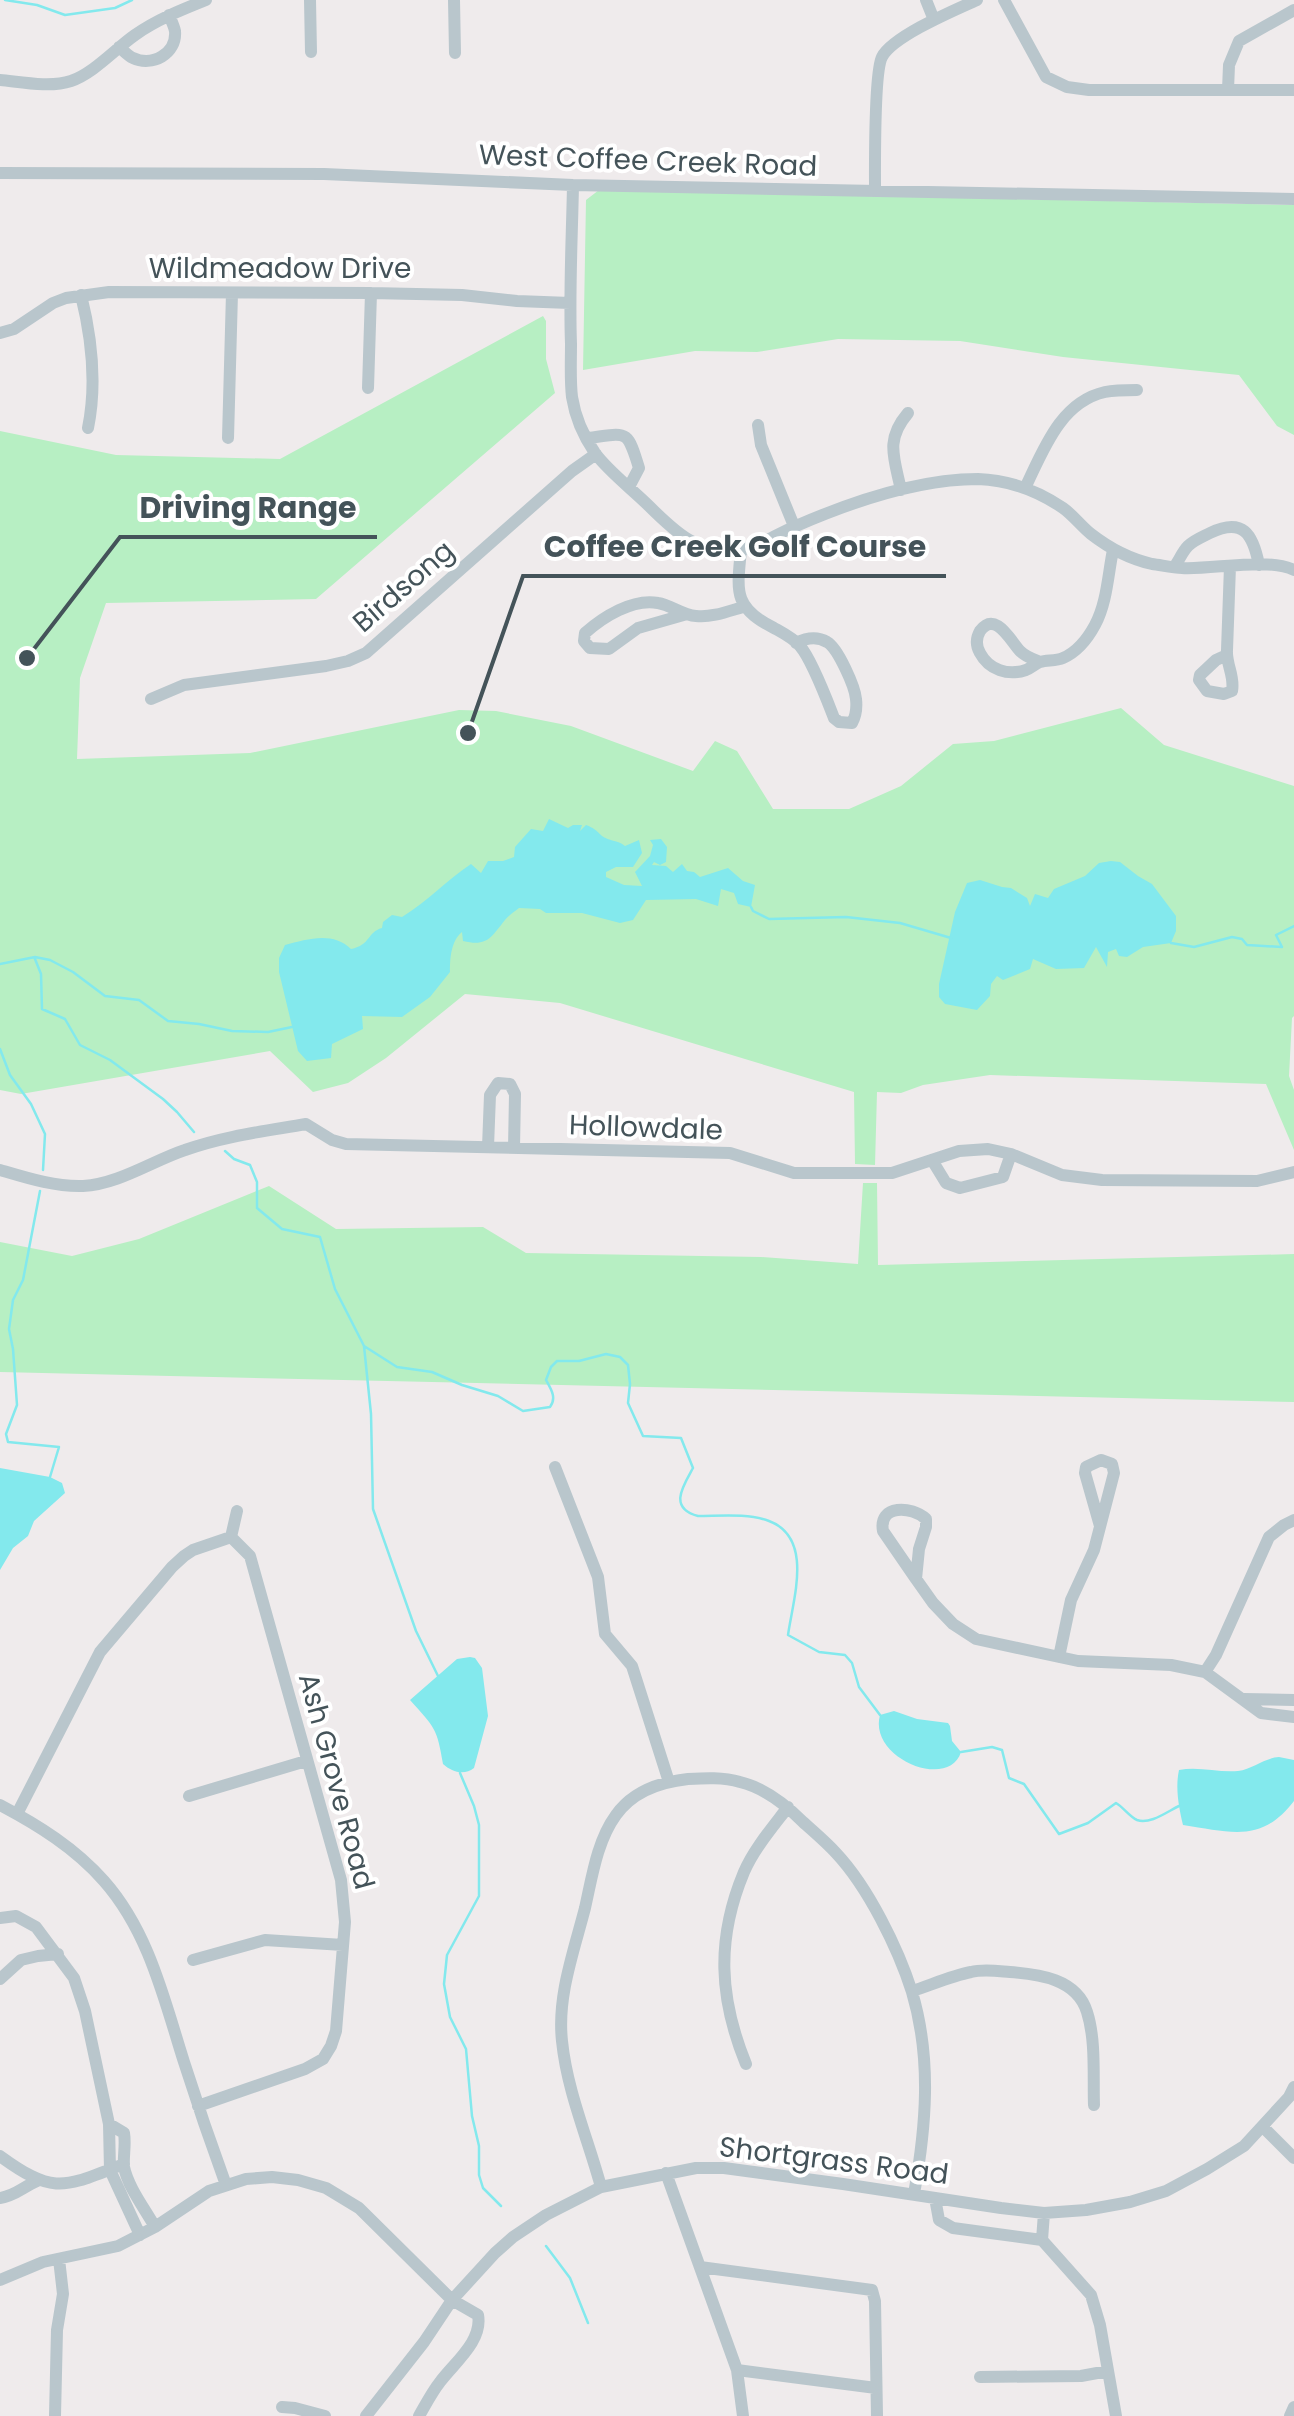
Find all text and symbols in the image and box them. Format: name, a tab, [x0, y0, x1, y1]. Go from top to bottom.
street label: West Coffee Creek Road	[478, 135, 818, 186]
street label: Wildmeadow Drive	[149, 249, 411, 288]
callout: Driving Range	[120, 477, 377, 537]
text: Driving Range	[139, 486, 357, 529]
callout: Coffee Creek Golf Course	[523, 516, 946, 576]
text: Coffee Creek Golf Course	[544, 525, 926, 568]
street label: Birdsong	[344, 531, 462, 641]
street label: Hollowdale	[568, 1105, 724, 1150]
street label: Ash Grove Road	[289, 1669, 384, 1894]
street label: Shortgrass Road	[717, 2127, 951, 2194]

